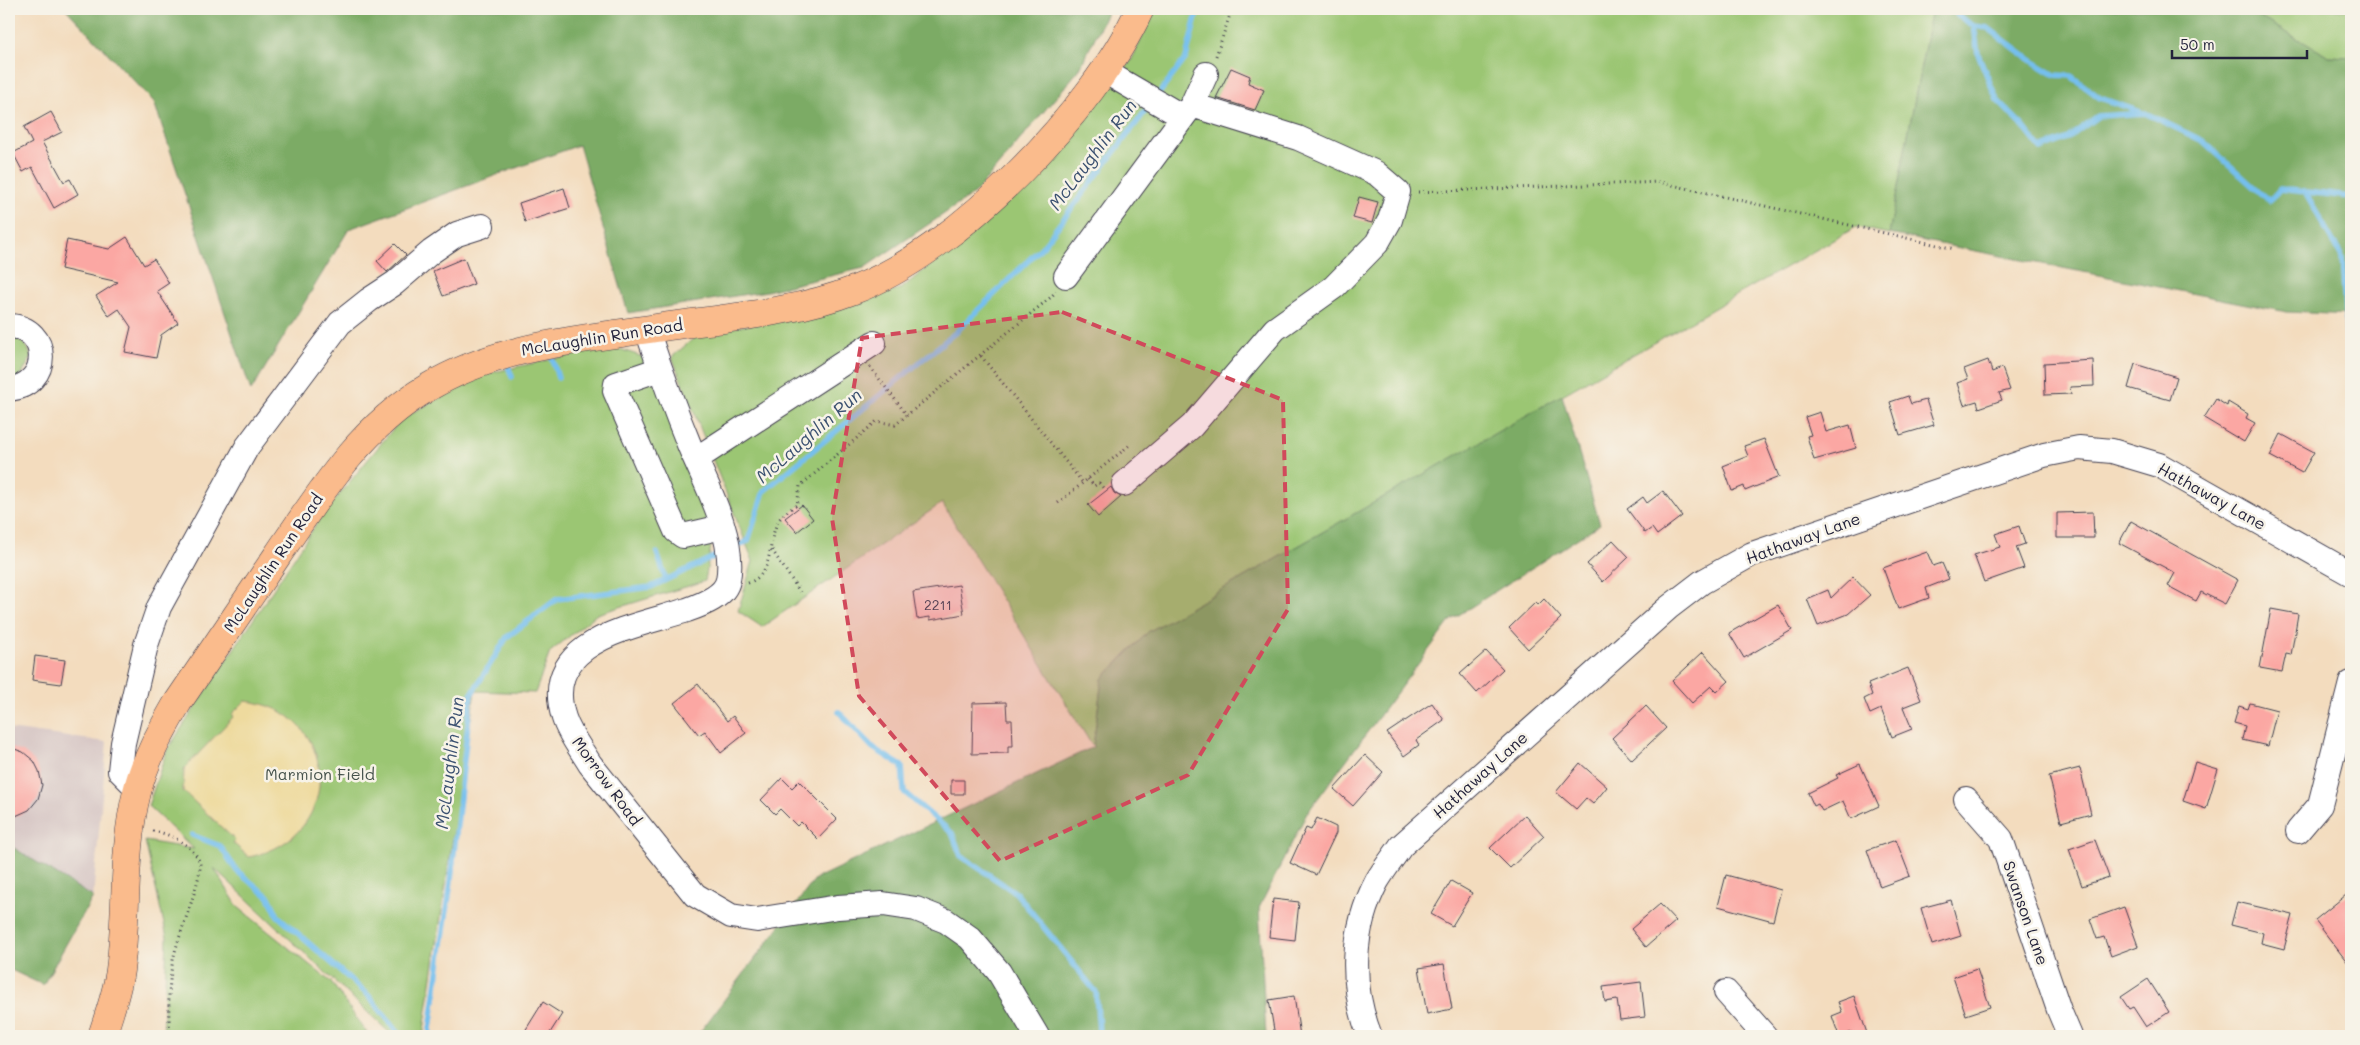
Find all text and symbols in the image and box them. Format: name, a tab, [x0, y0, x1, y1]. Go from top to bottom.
scale bar	[2172, 28, 2308, 60]
text: 50 m	[2180, 34, 2215, 54]
water label: McLaughlin Run	[1043, 94, 1142, 215]
street label: McLaughlin Run Road	[520, 313, 684, 360]
water label: McLaughlin Run	[750, 382, 866, 488]
street label: Hathaway Lane	[2154, 457, 2270, 534]
street label: McLaughlin Run Road	[218, 489, 327, 636]
street label: Hathaway Lane	[1743, 507, 1863, 568]
house number: 2211	[924, 595, 952, 614]
water label: McLaughlin Run	[429, 695, 469, 830]
street label: Hathaway Lane	[1428, 727, 1531, 823]
street label: Morrow Road	[568, 732, 647, 829]
park label: Marmion Field	[265, 763, 375, 784]
street label: Swanson Lane	[1999, 858, 2054, 968]

